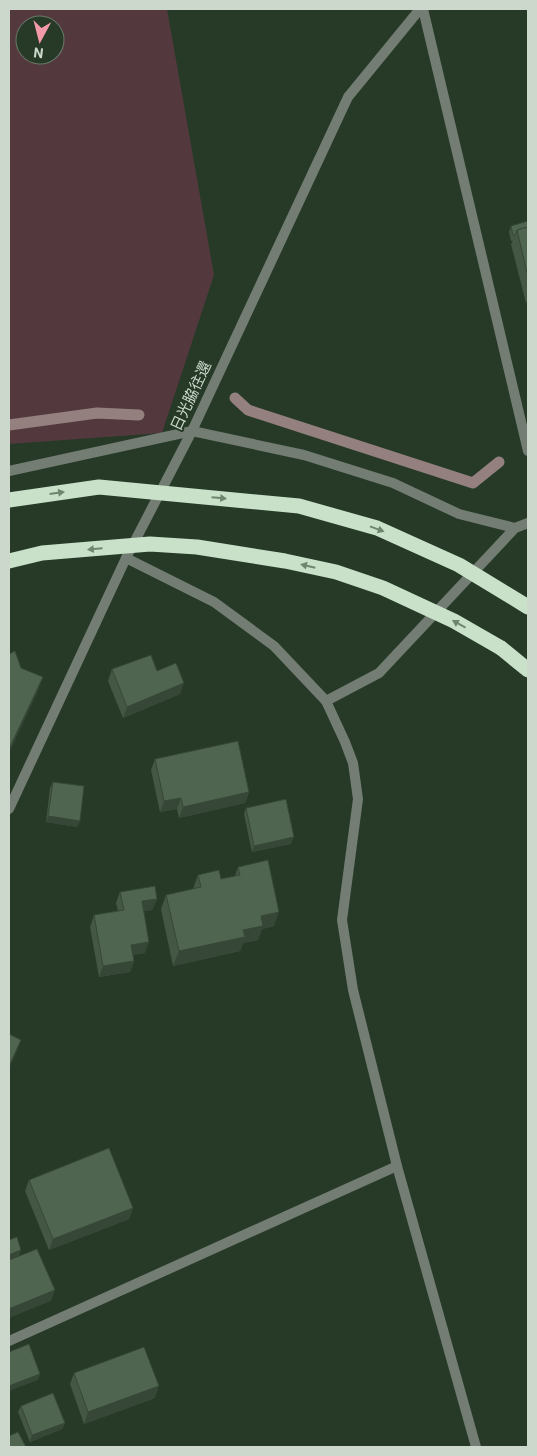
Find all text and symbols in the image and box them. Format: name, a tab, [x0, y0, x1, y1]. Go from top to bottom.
north arrow	[15, 15, 65, 65]
text: N	[33, 44, 44, 61]
street label: 日光脇往還	[167, 358, 215, 434]
one-way arrow	[49, 489, 65, 497]
one-way arrow	[211, 494, 227, 502]
one-way arrow	[370, 526, 385, 533]
one-way arrow	[86, 545, 102, 553]
one-way arrow	[300, 562, 315, 570]
one-way arrow	[452, 620, 466, 628]

